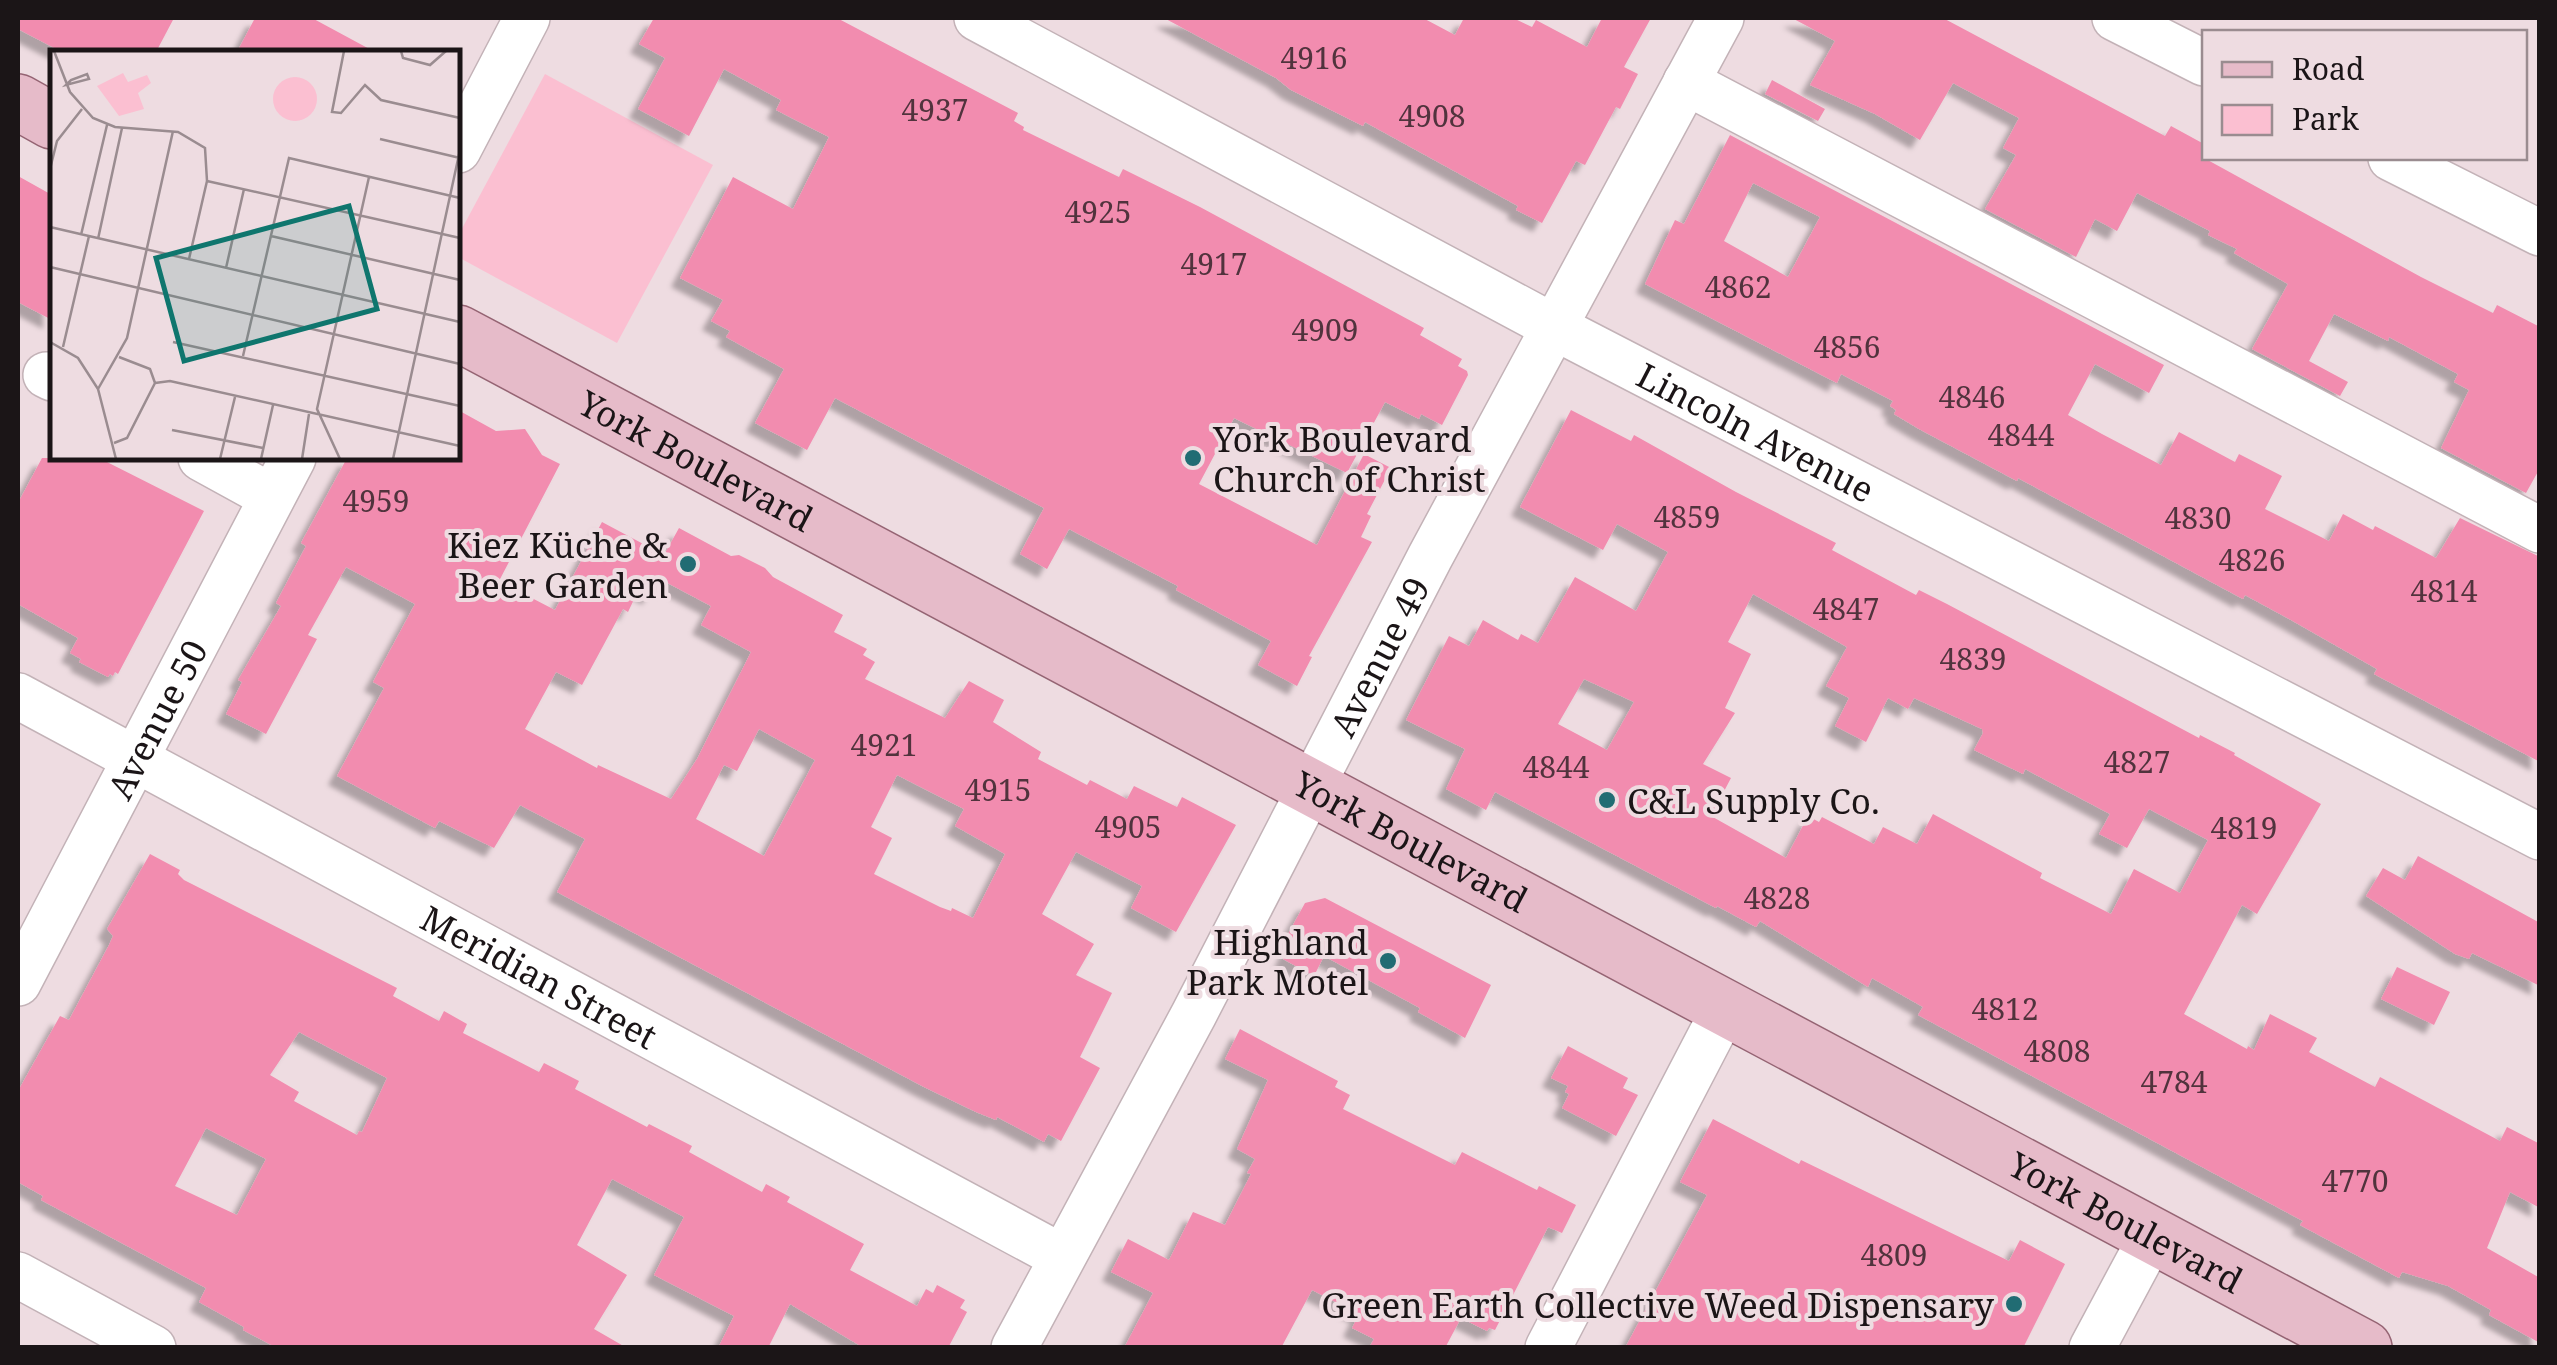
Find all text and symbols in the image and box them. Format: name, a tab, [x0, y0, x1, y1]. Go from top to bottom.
legend	[2202, 30, 2527, 160]
house number: 4916	[1280, 37, 1348, 78]
text: Road	[2292, 48, 2364, 89]
inset map	[50, 50, 460, 460]
house number: 4937	[901, 89, 969, 130]
house number: 4908	[1398, 95, 1466, 136]
text: Park	[2292, 98, 2359, 139]
house number: 4925	[1064, 191, 1132, 232]
house number: 4917	[1180, 243, 1248, 284]
house number: 4862	[1704, 266, 1772, 307]
house number: 4909	[1291, 309, 1359, 350]
house number: 4856	[1813, 326, 1881, 367]
street label: Lincoln Avenue	[1629, 351, 1883, 512]
house number: 4846	[1938, 376, 2006, 417]
street label: York Boulevard	[570, 378, 822, 541]
house number: 4844	[1987, 414, 2055, 455]
place label: York Boulevard Church of Christ	[1212, 415, 1486, 502]
marker: York Boulevard Church of Christ	[1182, 447, 1204, 469]
house number: 4959	[342, 480, 410, 521]
house number: 4859	[1653, 496, 1721, 537]
house number: 4830	[2164, 497, 2232, 538]
place label: Kiez Küche & Beer Garden	[447, 521, 668, 608]
house number: 4826	[2218, 539, 2286, 580]
marker: Kiez Küche & Beer Garden	[677, 553, 699, 575]
street label: Avenue 49	[1318, 568, 1439, 744]
house number: 4814	[2410, 570, 2478, 611]
house number: 4847	[1812, 588, 1880, 629]
street label: Avenue 50	[95, 631, 217, 807]
house number: 4839	[1939, 638, 2007, 679]
house number: 4921	[850, 724, 918, 765]
house number: 4827	[2103, 741, 2171, 782]
house number: 4844	[1522, 746, 1590, 787]
street label: York Boulevard	[1285, 759, 1536, 922]
house number: 4915	[964, 769, 1032, 810]
place label: C&L Supply Co.	[1627, 777, 1880, 824]
marker: C&L Supply Co.	[1596, 789, 1618, 811]
house number: 4905	[1094, 806, 1162, 847]
house number: 4819	[2210, 807, 2278, 848]
house number: 4828	[1743, 877, 1811, 918]
street label: Meridian Street	[413, 894, 666, 1059]
place label: Highland Park Motel	[1186, 918, 1368, 1005]
marker: Highland Park Motel	[1377, 950, 1399, 972]
house number: 4812	[1971, 988, 2039, 1029]
house number: 4808	[2023, 1030, 2091, 1071]
house number: 4784	[2140, 1061, 2208, 1102]
street label: York Boulevard	[2000, 1139, 2251, 1303]
house number: 4770	[2321, 1160, 2389, 1201]
house number: 4809	[1860, 1234, 1928, 1275]
place label: Green Earth Collective Weed Dispensary	[1321, 1281, 1994, 1328]
marker: Green Earth Collective Weed Dispensary	[2003, 1293, 2025, 1315]

